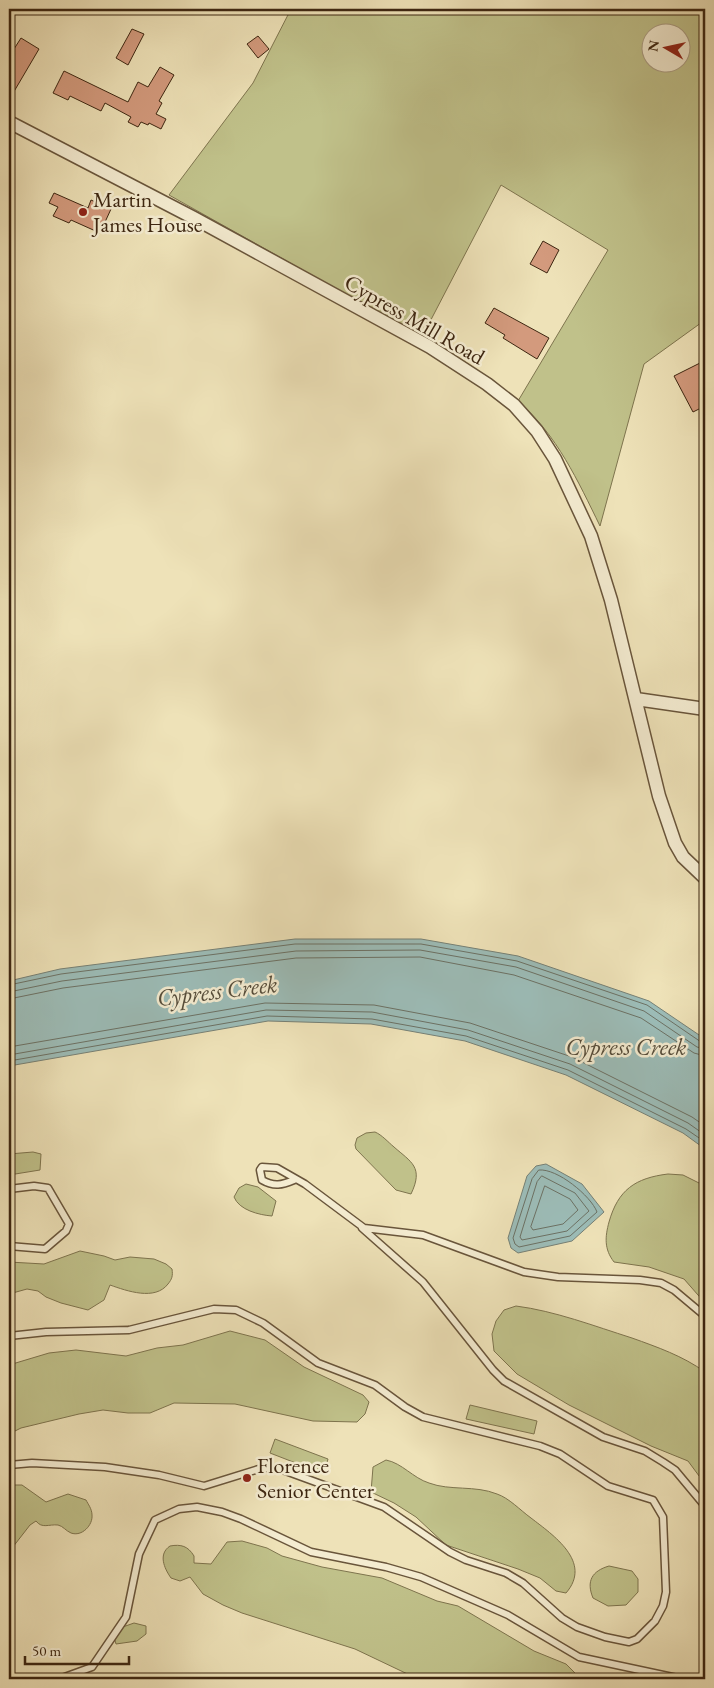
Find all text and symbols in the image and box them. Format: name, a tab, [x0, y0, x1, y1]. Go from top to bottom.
north arrow	[642, 22, 692, 72]
text: N	[643, 38, 663, 53]
place label: Martin James House	[91, 185, 203, 239]
marker: Martin James House	[77, 206, 89, 218]
street label: Cypress Mill Road	[339, 268, 491, 372]
water label: Cypress Creek	[155, 968, 279, 1013]
water label: Cypress Creek	[566, 1031, 687, 1062]
place label: Florence Senior Center	[257, 1451, 375, 1505]
marker: Florence Senior Center	[241, 1472, 253, 1484]
scale bar	[25, 1633, 129, 1665]
text: 50 m	[32, 1641, 61, 1660]

